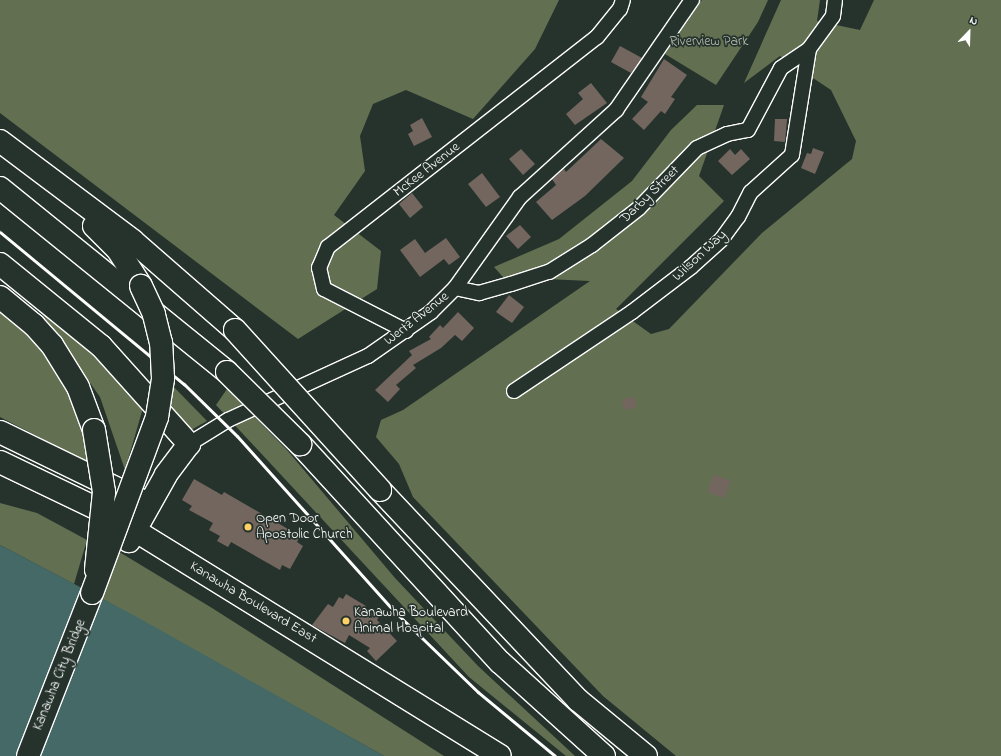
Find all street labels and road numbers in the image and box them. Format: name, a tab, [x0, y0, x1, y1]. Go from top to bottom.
street label: McKee Avenue	[391, 139, 463, 201]
street label: Darby Street	[617, 163, 683, 227]
street label: Wilson Way	[670, 227, 730, 285]
street label: Wertz Avenue	[381, 289, 453, 349]
street label: Kanawha Boulevard East	[186, 558, 320, 648]
street label: Kanawha City Bridge	[30, 617, 90, 733]

